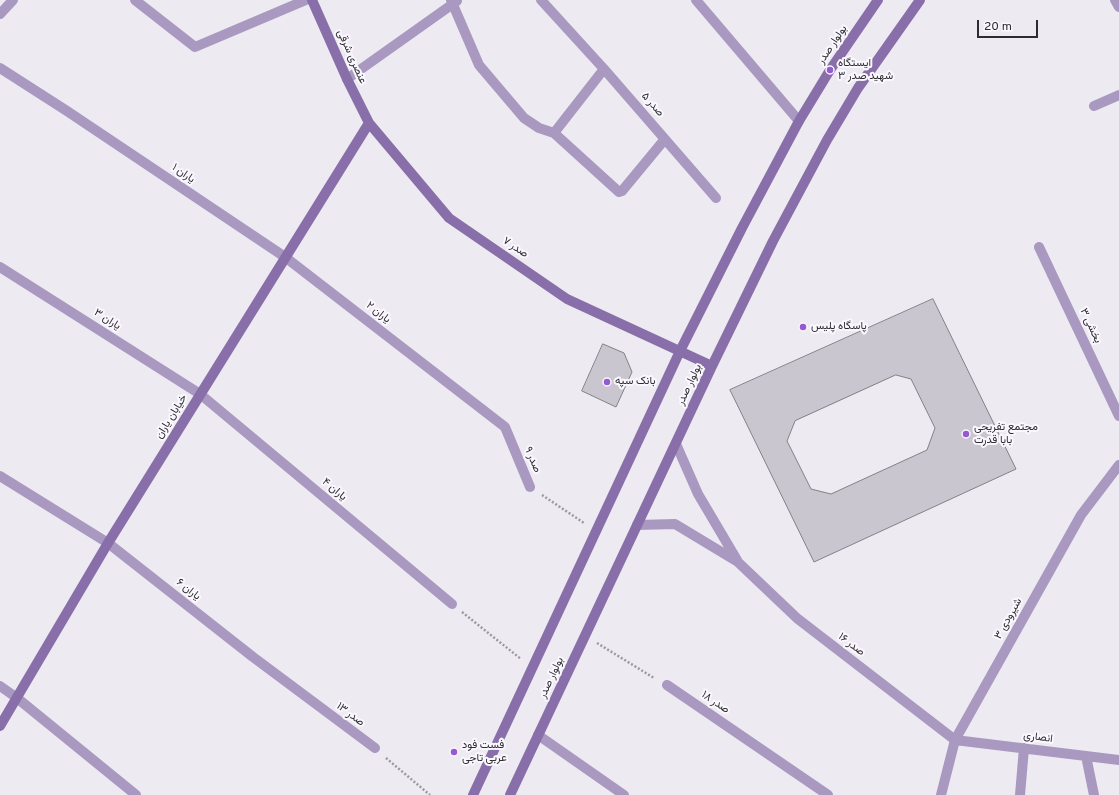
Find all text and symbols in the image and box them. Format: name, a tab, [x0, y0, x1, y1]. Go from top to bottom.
scale bar	[979, 12, 1040, 38]
text: 20 m	[984, 19, 1012, 35]
street label: بولوار صدر	[815, 23, 851, 67]
street label: عنصری شرقی	[333, 28, 369, 86]
place label: ایستگاه شهید صدر ۳	[838, 57, 893, 83]
marker: ایستگاه شهید صدر ۳	[825, 65, 835, 75]
street label: صدر ۵	[638, 90, 666, 120]
street label: یاران ۱	[169, 162, 197, 186]
street label: صدر ۷	[500, 235, 530, 261]
street label: یاران ۲	[363, 299, 393, 327]
street label: بخشی ۳	[1076, 306, 1104, 346]
street label: یاران ۳	[91, 307, 123, 333]
place label: پاسگاه پلیس	[811, 320, 867, 334]
marker: پاسگاه پلیس	[798, 322, 808, 332]
street label: بولوار صدر	[675, 362, 705, 408]
place label: بانک سپه	[615, 375, 656, 389]
marker: بانک سپه	[602, 377, 612, 387]
street label: خیابان یاران	[153, 392, 191, 442]
place label: مجتمع تفریحی بابا قدرت	[974, 421, 1038, 447]
marker: مجتمع تفریحی بابا قدرت	[961, 429, 971, 439]
street label: صدر ۹	[521, 445, 543, 475]
street label: یاران ۴	[319, 476, 349, 504]
street label: یاران ۶	[173, 576, 203, 604]
street label: شیرودی ۳	[992, 596, 1026, 642]
street label: صدر ۱۶	[835, 631, 867, 659]
street label: بولوار صدر	[537, 655, 567, 701]
street label: صدر ۱۸	[698, 689, 732, 717]
street label: صدر ۱۳	[333, 700, 367, 730]
street label: انصاری	[1023, 730, 1053, 746]
place label: فست فود عربی تاجی	[462, 739, 507, 765]
marker: فست فود عربی تاجی	[449, 747, 459, 757]

